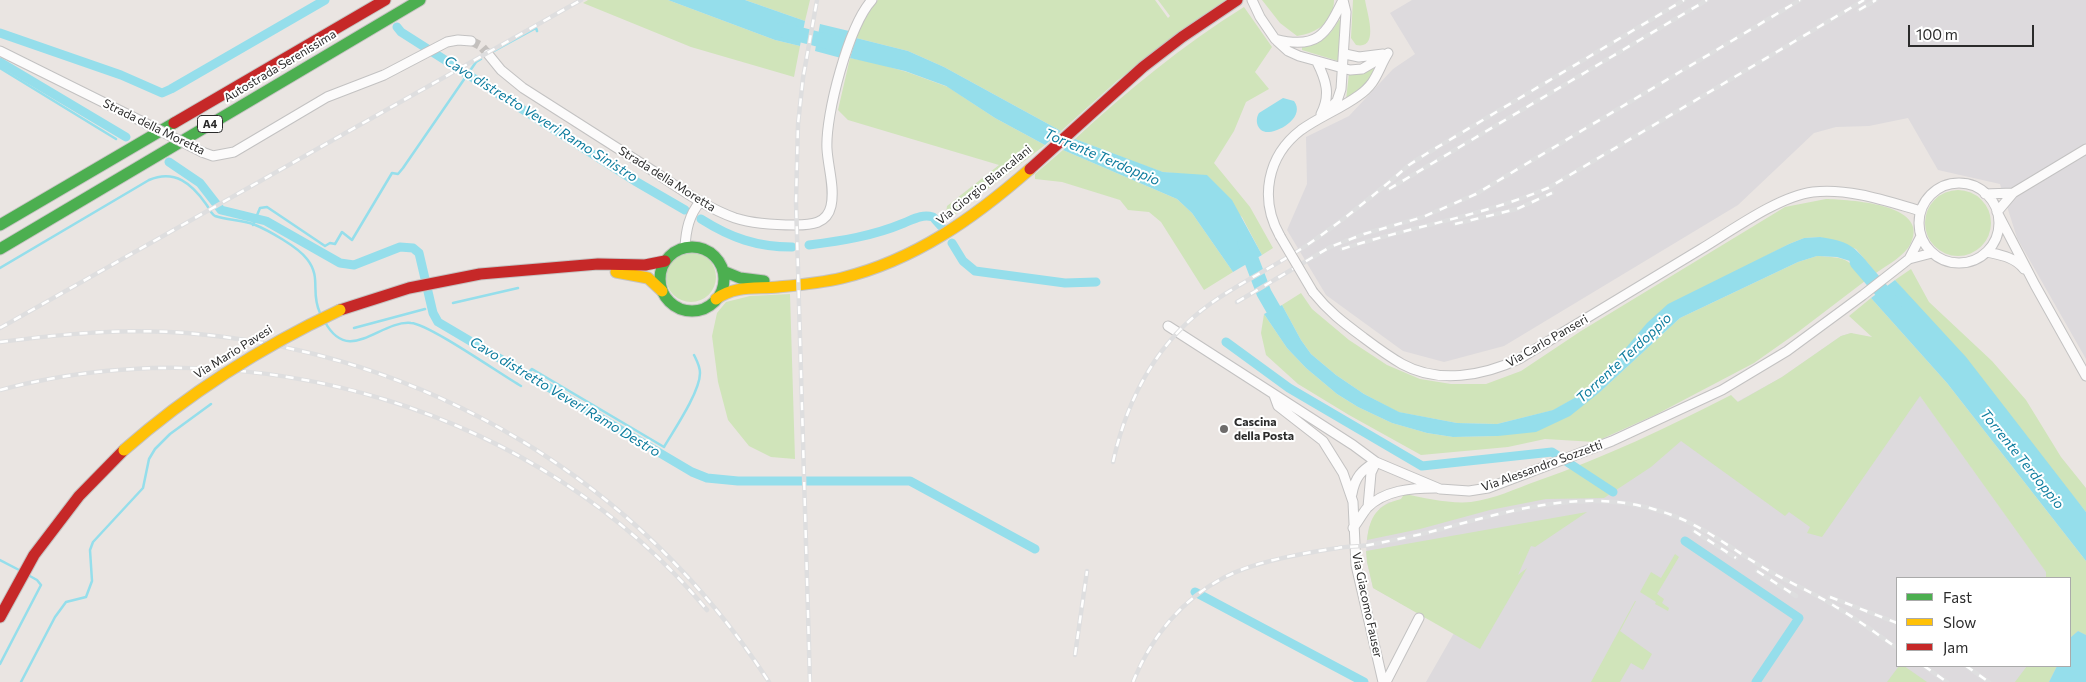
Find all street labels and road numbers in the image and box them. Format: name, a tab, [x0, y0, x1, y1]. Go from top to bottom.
street label: Autostrada Serenissima	[221, 27, 339, 105]
street label: Strada della Moretta	[101, 96, 207, 158]
road number: A4	[198, 116, 222, 132]
street label: Via Giorgio Biancalani	[934, 142, 1034, 228]
street label: Strada della Moretta	[616, 143, 718, 215]
street label: Via Carlo Panseri	[1504, 312, 1590, 370]
street label: Via Mario Pavesi	[191, 322, 275, 382]
street label: Via Alessandro Sozzetti	[1479, 437, 1605, 495]
street label: Via Giacomo Fauser	[1349, 551, 1385, 659]

